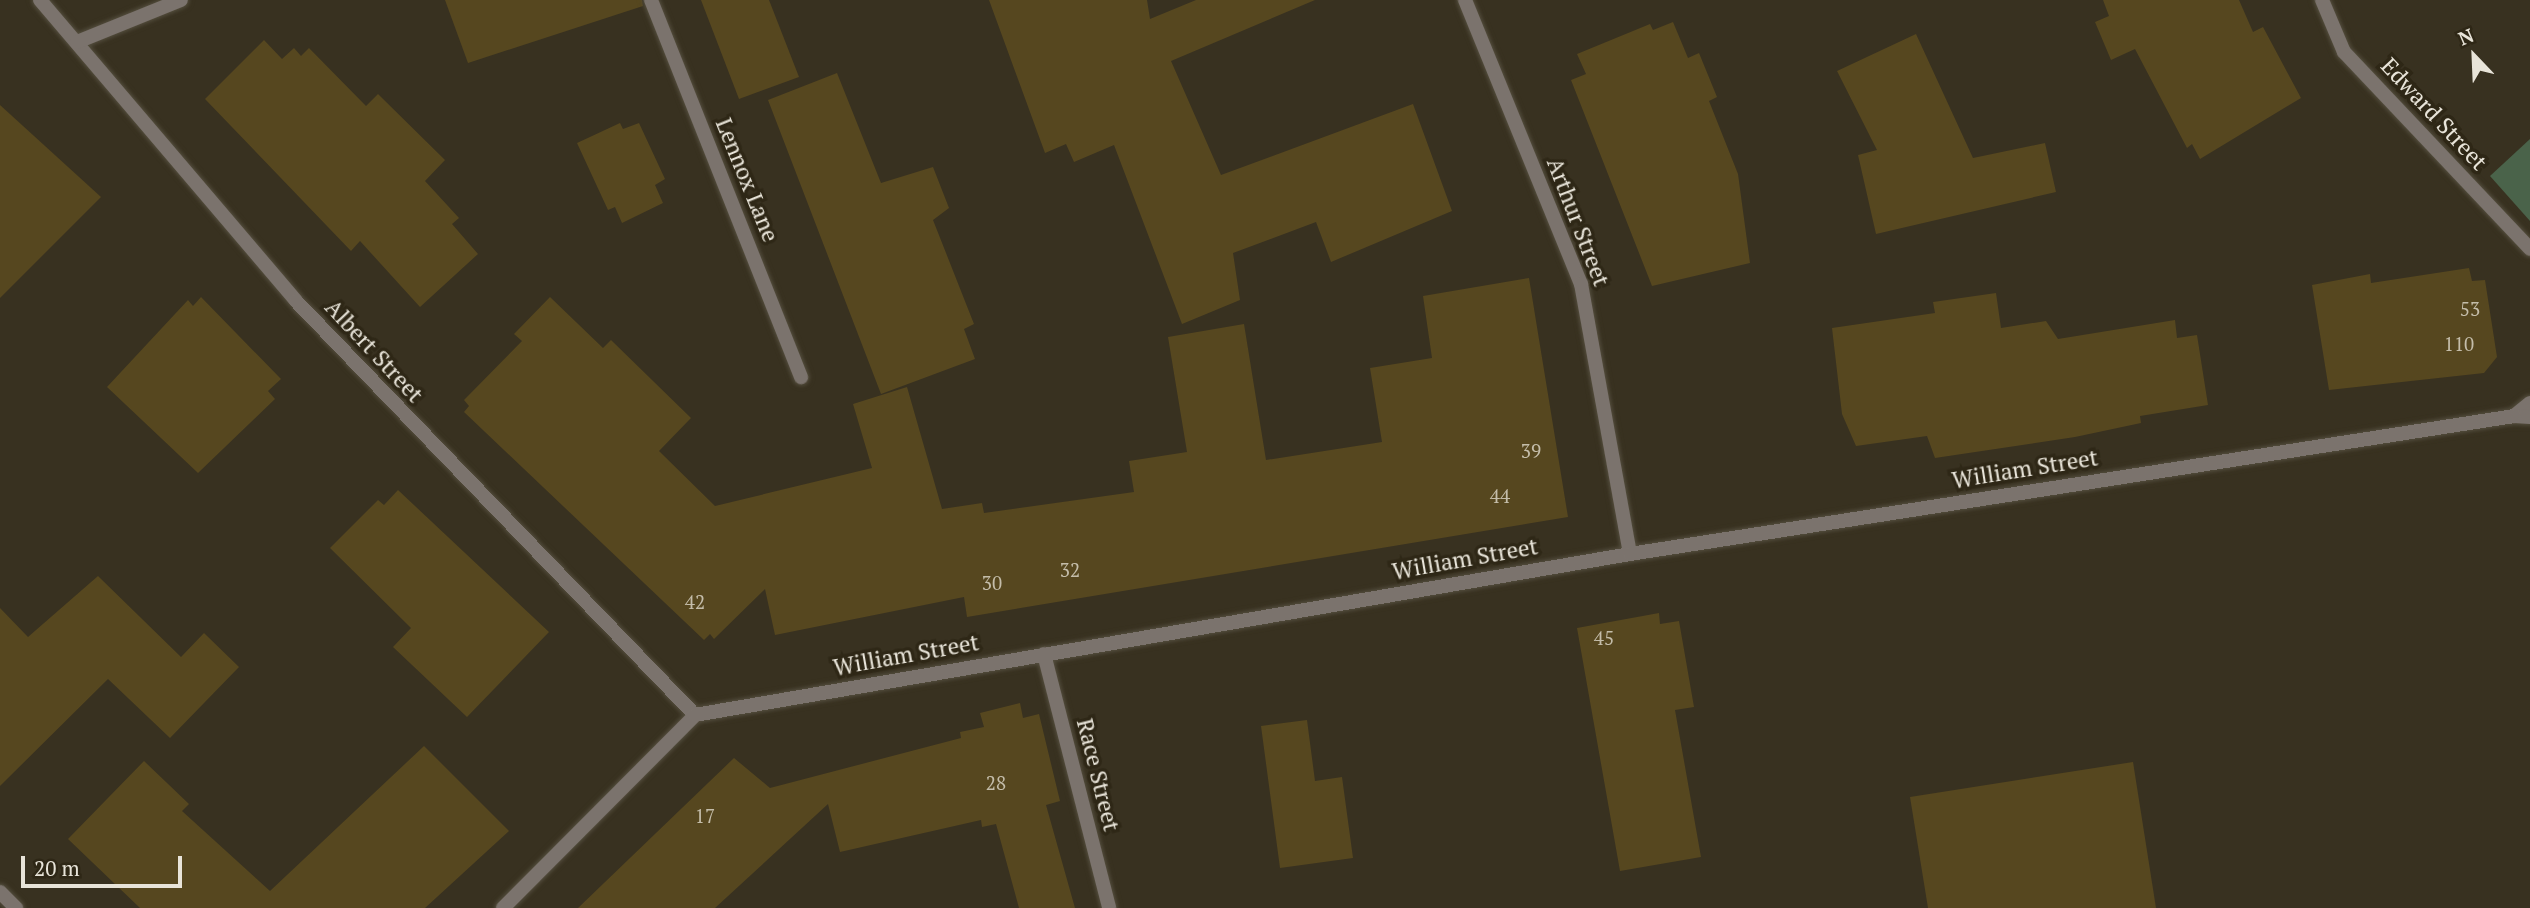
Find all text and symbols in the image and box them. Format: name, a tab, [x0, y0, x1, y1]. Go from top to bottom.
north arrow	[2439, 21, 2509, 91]
text: N	[2454, 22, 2477, 51]
street label: Edward Street	[2375, 52, 2493, 176]
street label: Lennox Lane	[710, 114, 784, 246]
street label: Arthur Street	[1541, 154, 1615, 290]
street label: Albert Street	[319, 294, 429, 408]
house number: 53	[2460, 298, 2480, 320]
house number: 110	[2444, 333, 2474, 355]
house number: 39	[1521, 440, 1541, 462]
street label: William Street	[1950, 444, 2100, 494]
house number: 44	[1490, 485, 1510, 507]
street label: William Street	[1390, 533, 1540, 585]
house number: 32	[1060, 559, 1080, 581]
house number: 30	[982, 572, 1002, 594]
house number: 42	[685, 591, 705, 613]
house number: 45	[1594, 627, 1614, 649]
street label: William Street	[831, 629, 981, 681]
street label: Race Street	[1071, 716, 1125, 834]
house number: 28	[986, 772, 1006, 794]
house number: 17	[695, 805, 715, 827]
scale bar	[24, 842, 186, 886]
text: 20 m	[34, 854, 80, 882]

